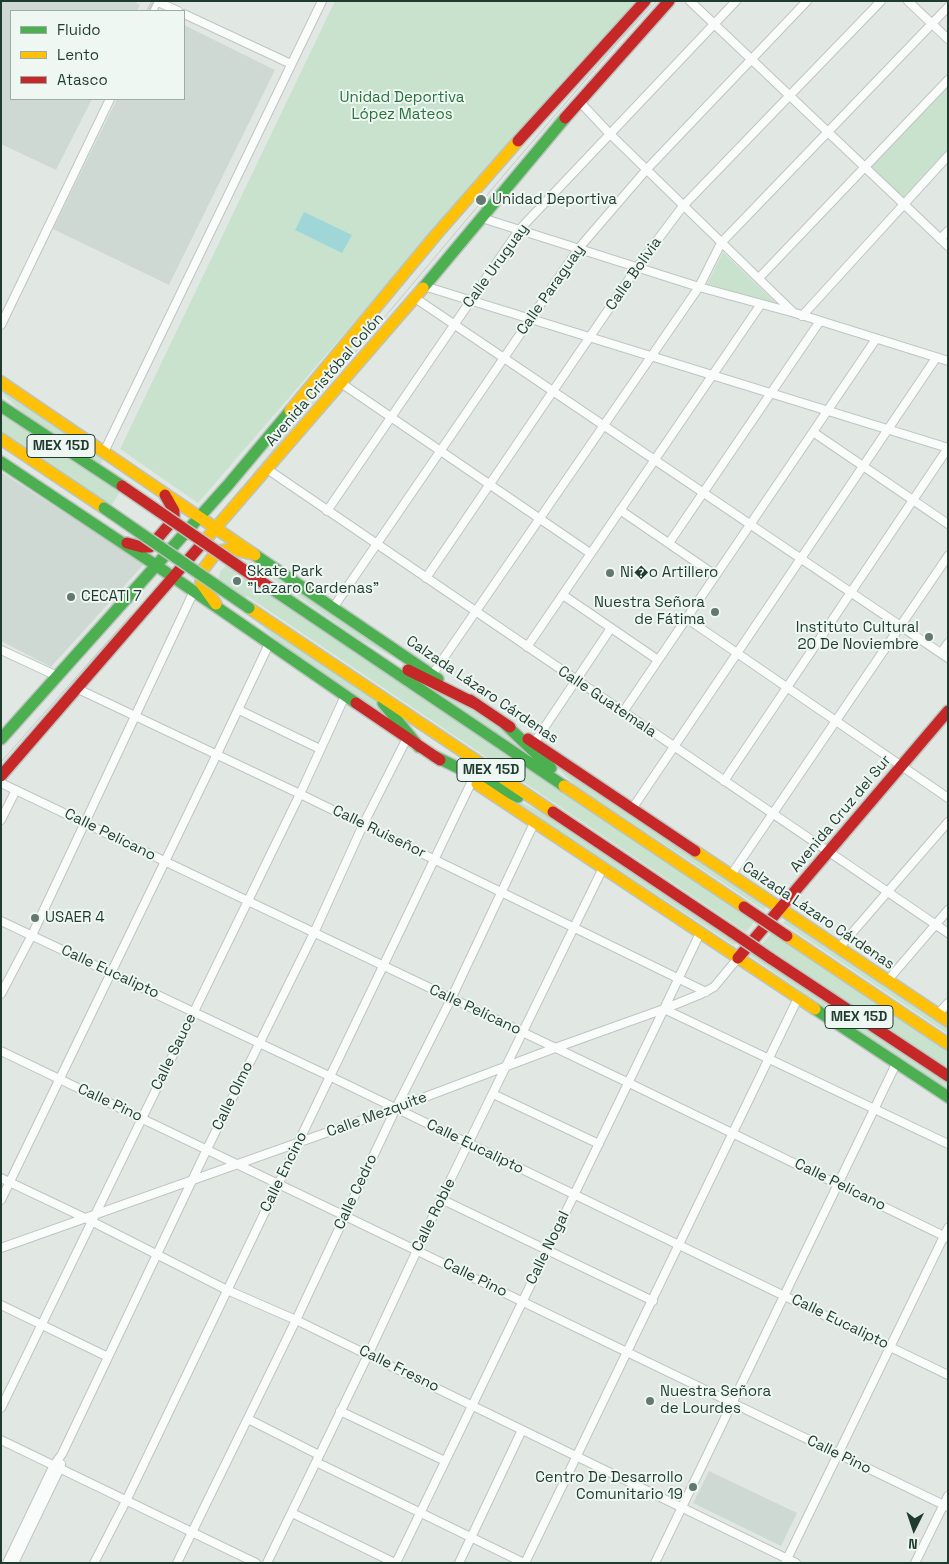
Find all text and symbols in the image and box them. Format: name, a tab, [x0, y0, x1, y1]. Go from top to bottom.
legend	[10, 10, 185, 100]
text: Fluido	[57, 20, 101, 39]
text: Lento	[57, 45, 99, 64]
text: Atasco	[57, 70, 108, 89]
park label: Unidad Deportiva López Mateos	[340, 89, 464, 124]
place label: Unidad Deportiva	[492, 191, 617, 209]
marker: Unidad Deportiva	[474, 193, 488, 207]
street label: Calle Uruguay	[459, 220, 533, 312]
street label: Calle Bolivia	[602, 234, 666, 314]
street label: Calle Paraguay	[513, 241, 589, 339]
street label: Avenida Cristóbal Colón	[262, 310, 388, 450]
road number: MEX 15D	[27, 434, 95, 458]
place label: Skate Park "Lazaro Cardenas"	[247, 563, 379, 598]
place label: Ni�o Artillero	[620, 564, 718, 582]
marker: Ni�o Artillero	[604, 567, 616, 579]
marker: Skate Park "Lazaro Cardenas"	[231, 575, 243, 587]
place label: CECATI 7	[81, 588, 142, 606]
marker: CECATI 7	[65, 591, 77, 603]
place label: Nuestra Señora de Fátima	[594, 594, 705, 629]
marker: Nuestra Señora de Fátima	[709, 606, 721, 618]
place label: Instituto Cultural 20 De Noviembre	[796, 619, 919, 654]
marker: Instituto Cultural 20 De Noviembre	[923, 631, 935, 643]
street label: Calzada Lázaro Cárdenas	[402, 632, 562, 748]
street label: Calle Guatemala	[554, 662, 660, 742]
street label: Avenida Cruz del Sur	[787, 752, 895, 876]
road number: MEX 15D	[457, 758, 525, 782]
street label: Calle Ruiseñor	[329, 802, 429, 862]
street label: Calle Pelícano	[61, 805, 159, 865]
street label: Calzada Lázaro Cárdenas	[738, 858, 898, 974]
place label: USAER 4	[45, 909, 105, 927]
marker: USAER 4	[29, 912, 41, 924]
street label: Calle Eucalipto	[58, 941, 162, 1003]
street label: Calle Pelícano	[426, 981, 524, 1039]
road number: MEX 15D	[825, 1006, 893, 1028]
street label: Calle Sauce	[148, 1011, 200, 1093]
street label: Calle Olmo	[209, 1059, 257, 1133]
street label: Calle Pino	[75, 1080, 145, 1126]
street label: Calle Mezquite	[324, 1089, 430, 1141]
street label: Calle Eucalipto	[423, 1116, 527, 1178]
street label: Calle Encino	[257, 1129, 311, 1215]
street label: Calle Cedro	[331, 1151, 381, 1233]
street label: Calle Pelícano	[791, 1155, 889, 1215]
street label: Calle Roble	[409, 1175, 459, 1255]
street label: Calle Nogal	[522, 1208, 574, 1288]
street label: Calle Pino	[440, 1255, 510, 1301]
street label: Calle Eucalipto	[788, 1291, 892, 1353]
street label: Calle Fresno	[356, 1342, 442, 1396]
place label: Nuestra Señora de Lourdes	[660, 1383, 771, 1418]
marker: Nuestra Señora de Lourdes	[644, 1395, 656, 1407]
street label: Calle Pino	[804, 1432, 874, 1478]
place label: Centro De Desarrollo Comunitario 19	[535, 1469, 683, 1504]
marker: Centro De Desarrollo Comunitario 19	[687, 1481, 699, 1493]
north arrow	[889, 1504, 939, 1554]
text: N	[908, 1535, 918, 1553]

